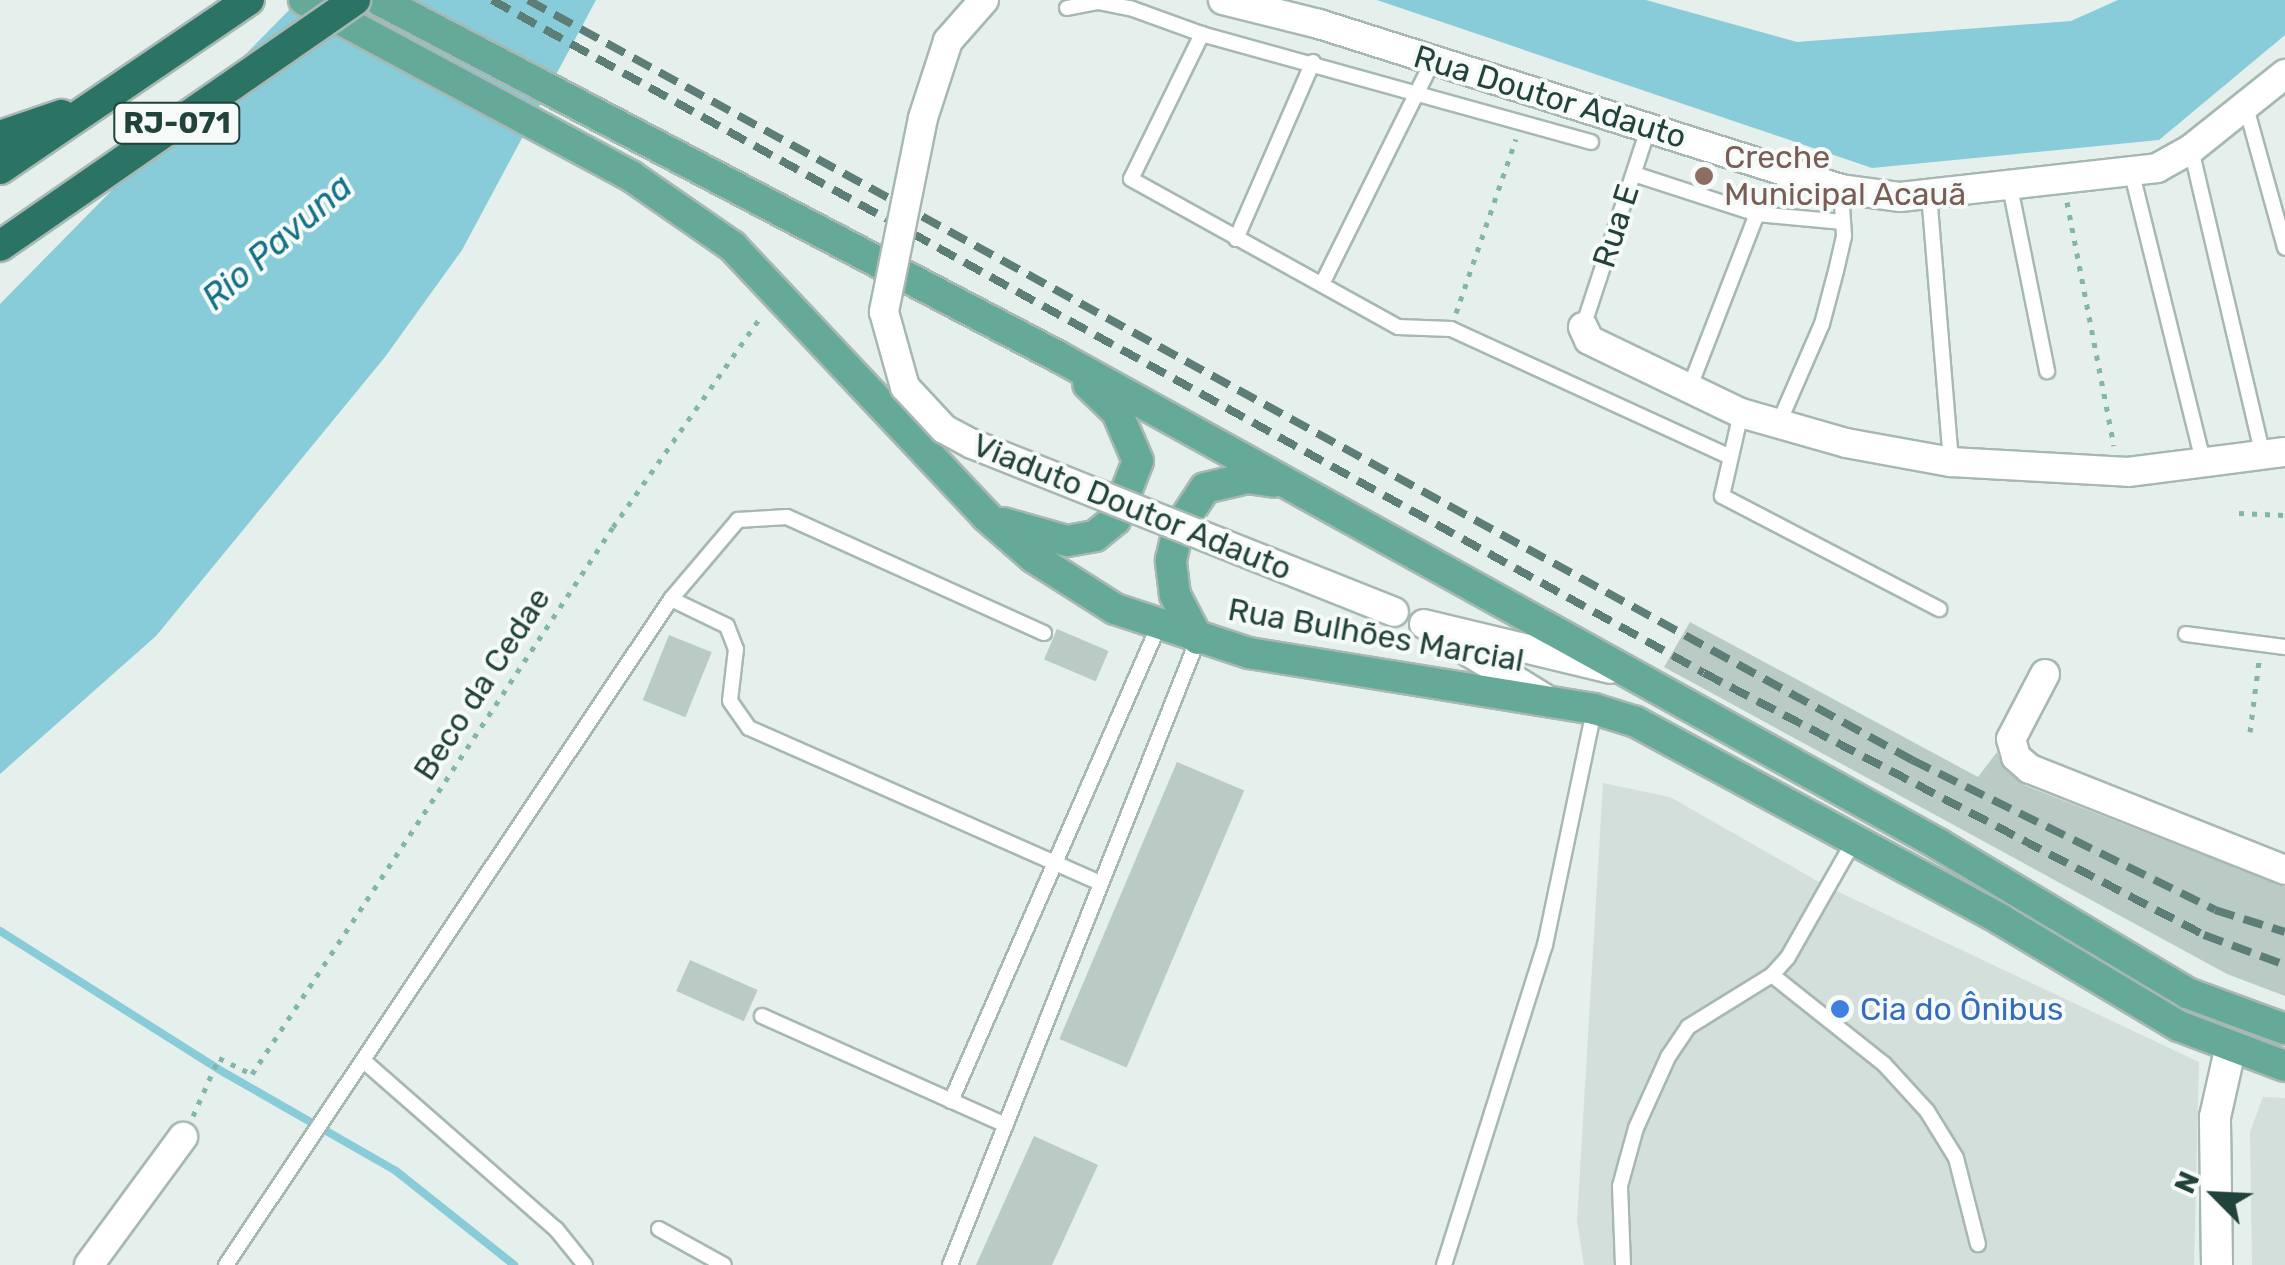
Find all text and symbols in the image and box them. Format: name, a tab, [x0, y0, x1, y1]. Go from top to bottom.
street label: Rua Doutor Adauto	[1408, 37, 1692, 157]
road number: RJ-071	[112, 98, 242, 148]
place label: Creche Municipal Acauã	[1724, 139, 1967, 214]
water label: Rio Pavuna	[193, 165, 361, 319]
marker: Creche Municipal Acauã	[1693, 165, 1715, 187]
street label: Rua E	[1585, 180, 1647, 272]
street label: Viaduto Doutor Adauto	[966, 425, 1298, 589]
street label: Beco da Cedae	[406, 581, 558, 787]
street label: Rua Bulhões Marcial	[1225, 590, 1527, 680]
place label: Cia do Ônibus	[1860, 990, 2063, 1028]
marker: Cia do Ônibus	[1829, 998, 1851, 1020]
north arrow	[2165, 1145, 2265, 1245]
text: N	[2168, 1167, 2206, 1199]

